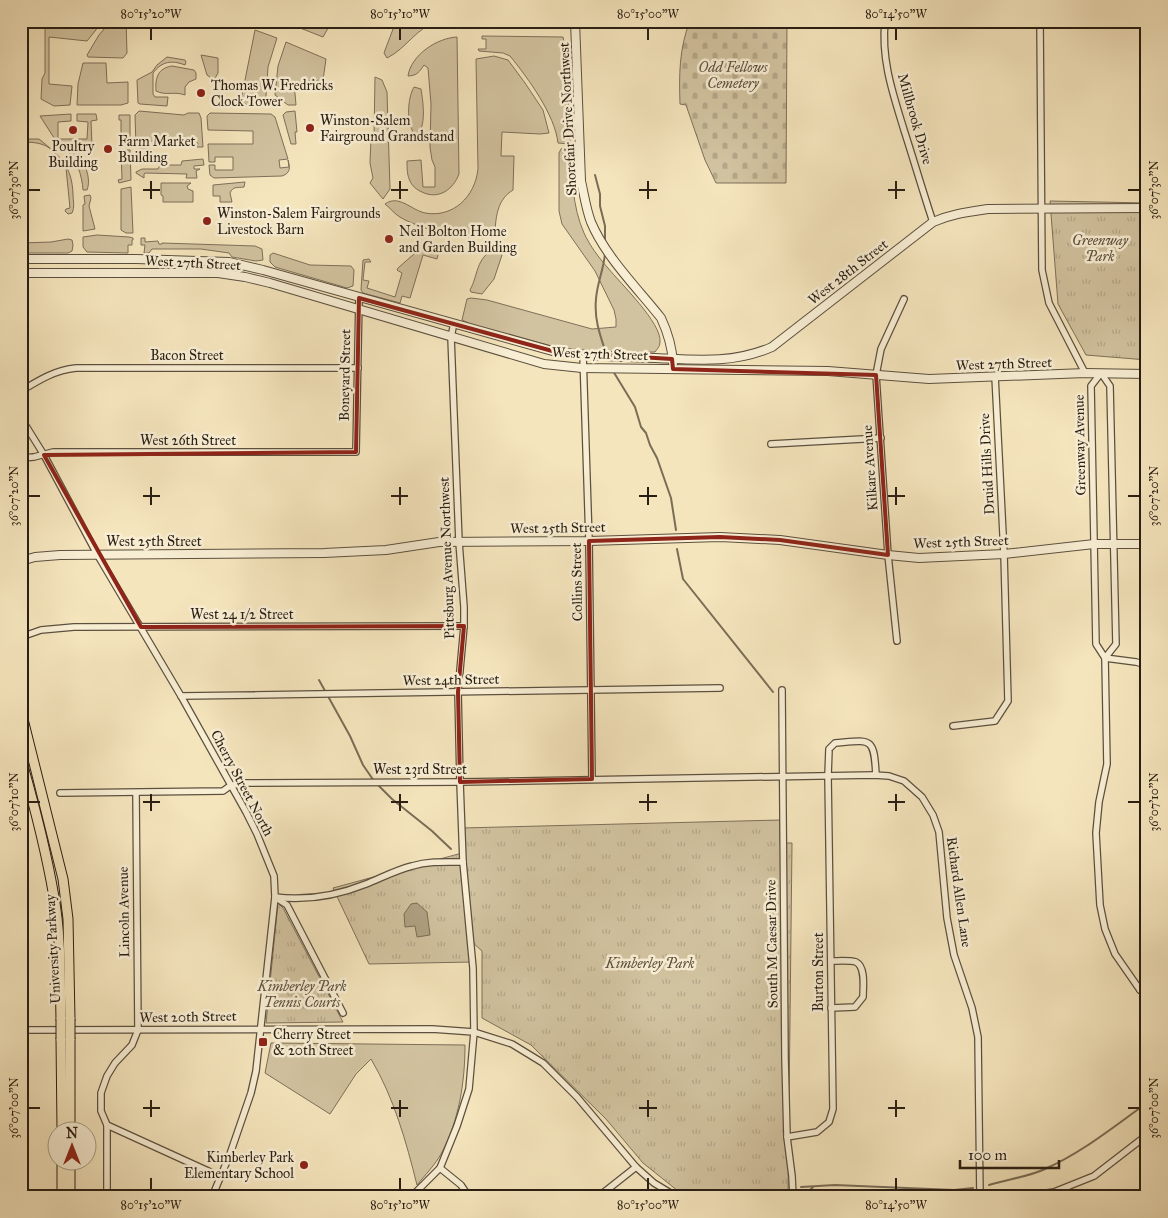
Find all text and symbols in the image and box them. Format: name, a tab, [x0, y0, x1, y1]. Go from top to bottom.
text: 80°15'20"W	[121, 7, 182, 21]
text: 80°15'10"W	[370, 7, 430, 21]
text: 80°15'00"W	[617, 7, 680, 21]
text: 80°14'50"W	[865, 7, 927, 21]
street label: Shorefair Drive Northwest	[555, 42, 581, 196]
park label: Odd Fellows Cemetery	[699, 59, 768, 92]
street label: Millbrook Drive	[894, 72, 936, 167]
place label: Thomas W. Fredricks Clock Tower	[211, 77, 333, 110]
marker: Thomas W. Fredricks Clock Tower	[195, 87, 207, 99]
place label: Winston-Salem Fairground Grandstand	[320, 112, 454, 145]
marker: Winston-Salem Fairground Grandstand	[304, 122, 316, 134]
marker: Poultry Building	[67, 124, 79, 136]
place label: Farm Market Building	[118, 133, 195, 166]
place label: Poultry Building	[48, 138, 98, 171]
marker: Farm Market Building	[102, 143, 114, 155]
text: 36°07'30"N	[7, 160, 21, 220]
text: 36°07'30"N	[1147, 160, 1161, 220]
place label: Winston-Salem Fairgrounds Livestock Barn	[217, 205, 380, 238]
marker: Winston-Salem Fairgrounds Livestock Barn	[201, 215, 213, 227]
place label: Neil Bolton Home and Garden Building	[399, 223, 517, 256]
park label: Greenway Park	[1072, 232, 1129, 265]
marker: Neil Bolton Home and Garden Building	[383, 233, 395, 245]
street label: West 28th Street	[805, 236, 891, 308]
street label: West 27th Street	[145, 252, 241, 274]
street label: Boneyard Street	[336, 329, 354, 421]
street label: West 27th Street	[552, 344, 648, 364]
street label: Bacon Street	[150, 347, 224, 364]
street label: West 27th Street	[956, 354, 1052, 374]
street label: Greenway Avenue	[1071, 394, 1089, 496]
street label: Druid Hills Drive	[976, 413, 998, 515]
street label: Kilkare Avenue	[859, 424, 881, 512]
street label: West 26th Street	[140, 432, 236, 449]
text: 36°07'20"N	[7, 466, 21, 526]
text: 36°07'20"N	[1147, 466, 1161, 526]
street label: Pittsburg Avenue Northwest	[436, 477, 458, 639]
street label: West 25th Street	[510, 519, 606, 537]
street label: West 25th Street	[913, 532, 1009, 552]
street label: West 25th Street	[106, 533, 202, 550]
street label: Collins Street	[568, 543, 586, 621]
street label: West 24 1/2 Street	[190, 606, 294, 623]
street label: West 24th Street	[402, 671, 500, 689]
street label: Cherry Street North	[207, 727, 277, 839]
street label: West 23rd Street	[373, 761, 467, 778]
text: 36°07'10"N	[7, 772, 21, 832]
text: 36°07'10"N	[1147, 772, 1161, 832]
street label: Richard Allen Lane	[943, 836, 975, 949]
street label: Lincoln Avenue	[115, 866, 133, 958]
street label: South M Caesar Drive	[762, 879, 782, 1009]
street label: University Parkway	[42, 893, 64, 1004]
street label: Burton Street	[810, 932, 827, 1012]
park label: Kimberley Park	[605, 955, 695, 972]
park label: Kimberley Park Tennis Courts	[257, 978, 347, 1011]
street label: West 20th Street	[139, 1008, 237, 1026]
place label: Cherry Street & 20th Street	[273, 1026, 354, 1059]
marker: Cherry Street & 20th Street	[257, 1036, 269, 1048]
text: 36°07'00"N	[7, 1077, 21, 1139]
text: 36°07'00"N	[1147, 1077, 1161, 1139]
north arrow	[48, 1120, 98, 1170]
text: N	[66, 1125, 78, 1142]
scale bar	[960, 1138, 1059, 1170]
text: 100 m	[968, 1146, 1008, 1164]
place label: Kimberley Park Elementary School	[184, 1149, 294, 1182]
marker: Kimberley Park Elementary School	[298, 1159, 310, 1171]
text: 80°15'20"W	[121, 1198, 182, 1212]
text: 80°15'10"W	[370, 1198, 430, 1212]
text: 80°15'00"W	[617, 1198, 680, 1212]
text: 80°14'50"W	[865, 1198, 927, 1212]

